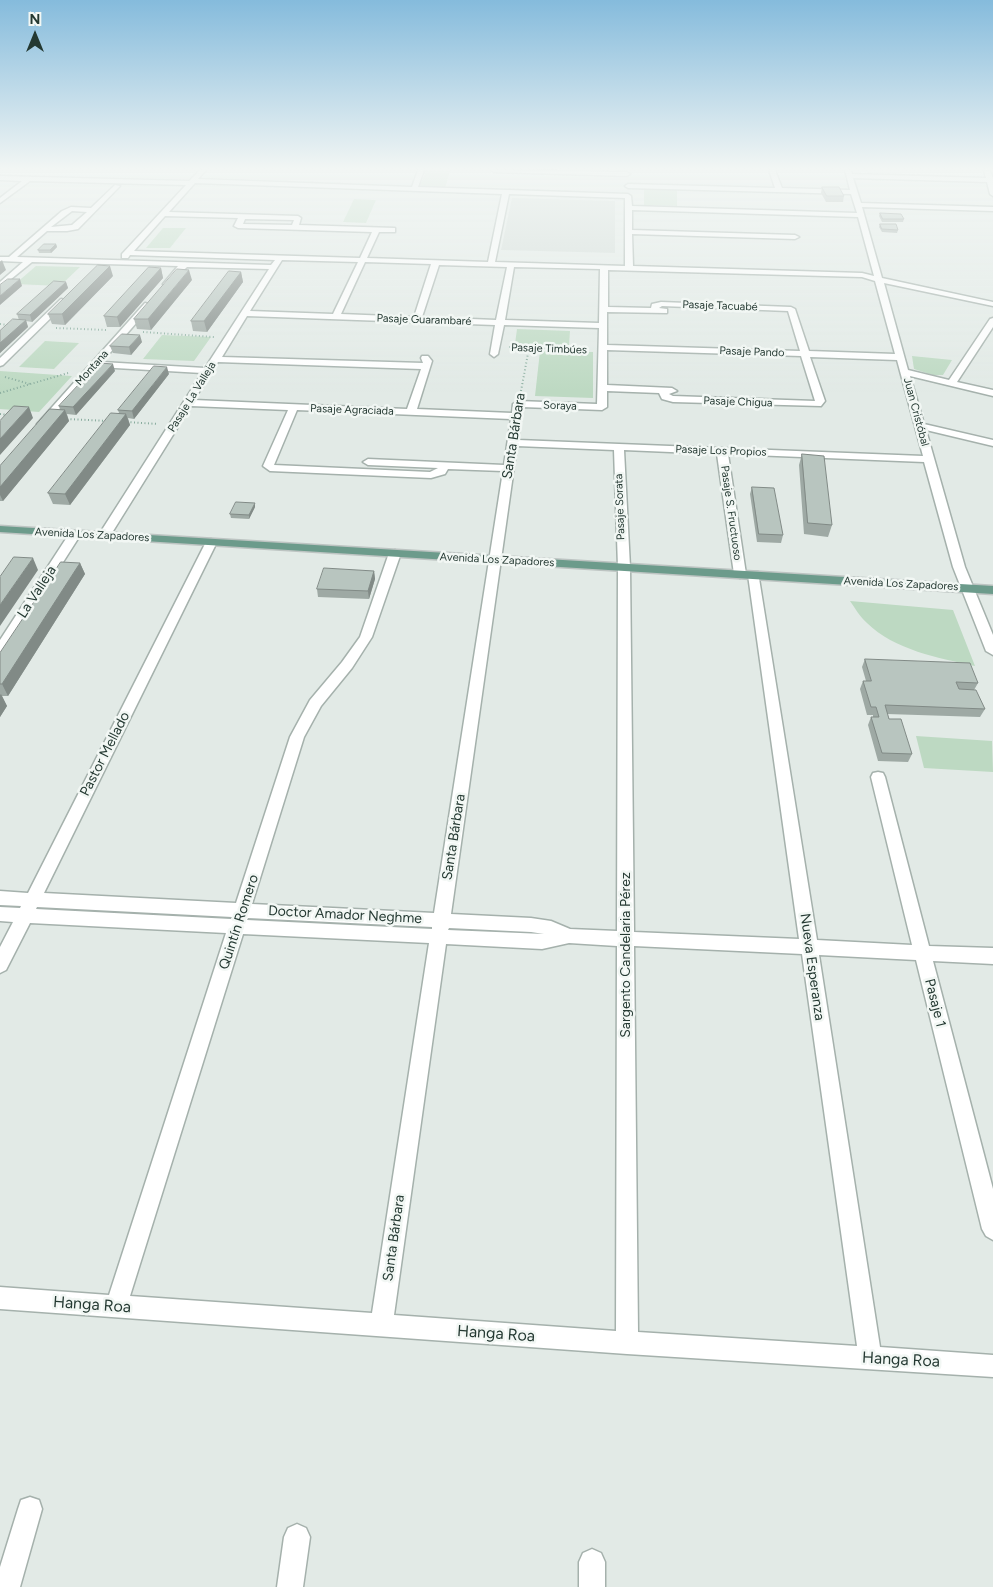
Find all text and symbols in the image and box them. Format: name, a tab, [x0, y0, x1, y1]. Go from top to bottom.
north arrow	[10, 10, 60, 60]
text: N	[30, 11, 40, 28]
street label: Pasaje Tacuabé	[682, 298, 758, 314]
street label: Pasaje Guarambaré	[376, 312, 472, 328]
street label: Pasaje Timbúes	[511, 341, 587, 357]
street label: Pasaje Pando	[719, 344, 785, 360]
street label: Montana	[73, 347, 111, 389]
street label: Pasaje La Valleja	[165, 359, 219, 435]
street label: Juan Cristóbal	[900, 376, 932, 448]
street label: Santa Bárbara	[499, 392, 529, 480]
street label: Pasaje Chigua	[703, 394, 773, 410]
street label: Soraya	[543, 399, 577, 413]
street label: Pasaje Agraciada	[310, 402, 394, 418]
street label: Pasaje Los Propios	[675, 443, 767, 459]
street label: Pasaje S. Fructuoso	[718, 465, 744, 561]
street label: Pasaje Sorata	[612, 474, 628, 540]
street label: Avenida Los Zapadores	[34, 525, 150, 545]
street label: Avenida Los Zapadores	[439, 550, 555, 570]
street label: La Valleja	[14, 563, 60, 621]
street label: Avenida Los Zapadores	[843, 574, 959, 594]
street label: Pastor Mellado	[77, 709, 133, 799]
street label: Santa Bárbara	[439, 793, 469, 881]
street label: Quintín Romero	[216, 872, 262, 972]
street label: Sargento Candelaria Pérez	[618, 872, 634, 1038]
street label: Doctor Amador Neghme	[268, 903, 422, 927]
street label: Nueva Esperanza	[796, 912, 828, 1022]
street label: Pasaje 1	[921, 977, 949, 1029]
street label: Santa Bárbara	[380, 1194, 408, 1282]
street label: Hanga Roa	[52, 1293, 132, 1317]
street label: Hanga Roa	[456, 1322, 536, 1346]
street label: Hanga Roa	[862, 1348, 940, 1372]

